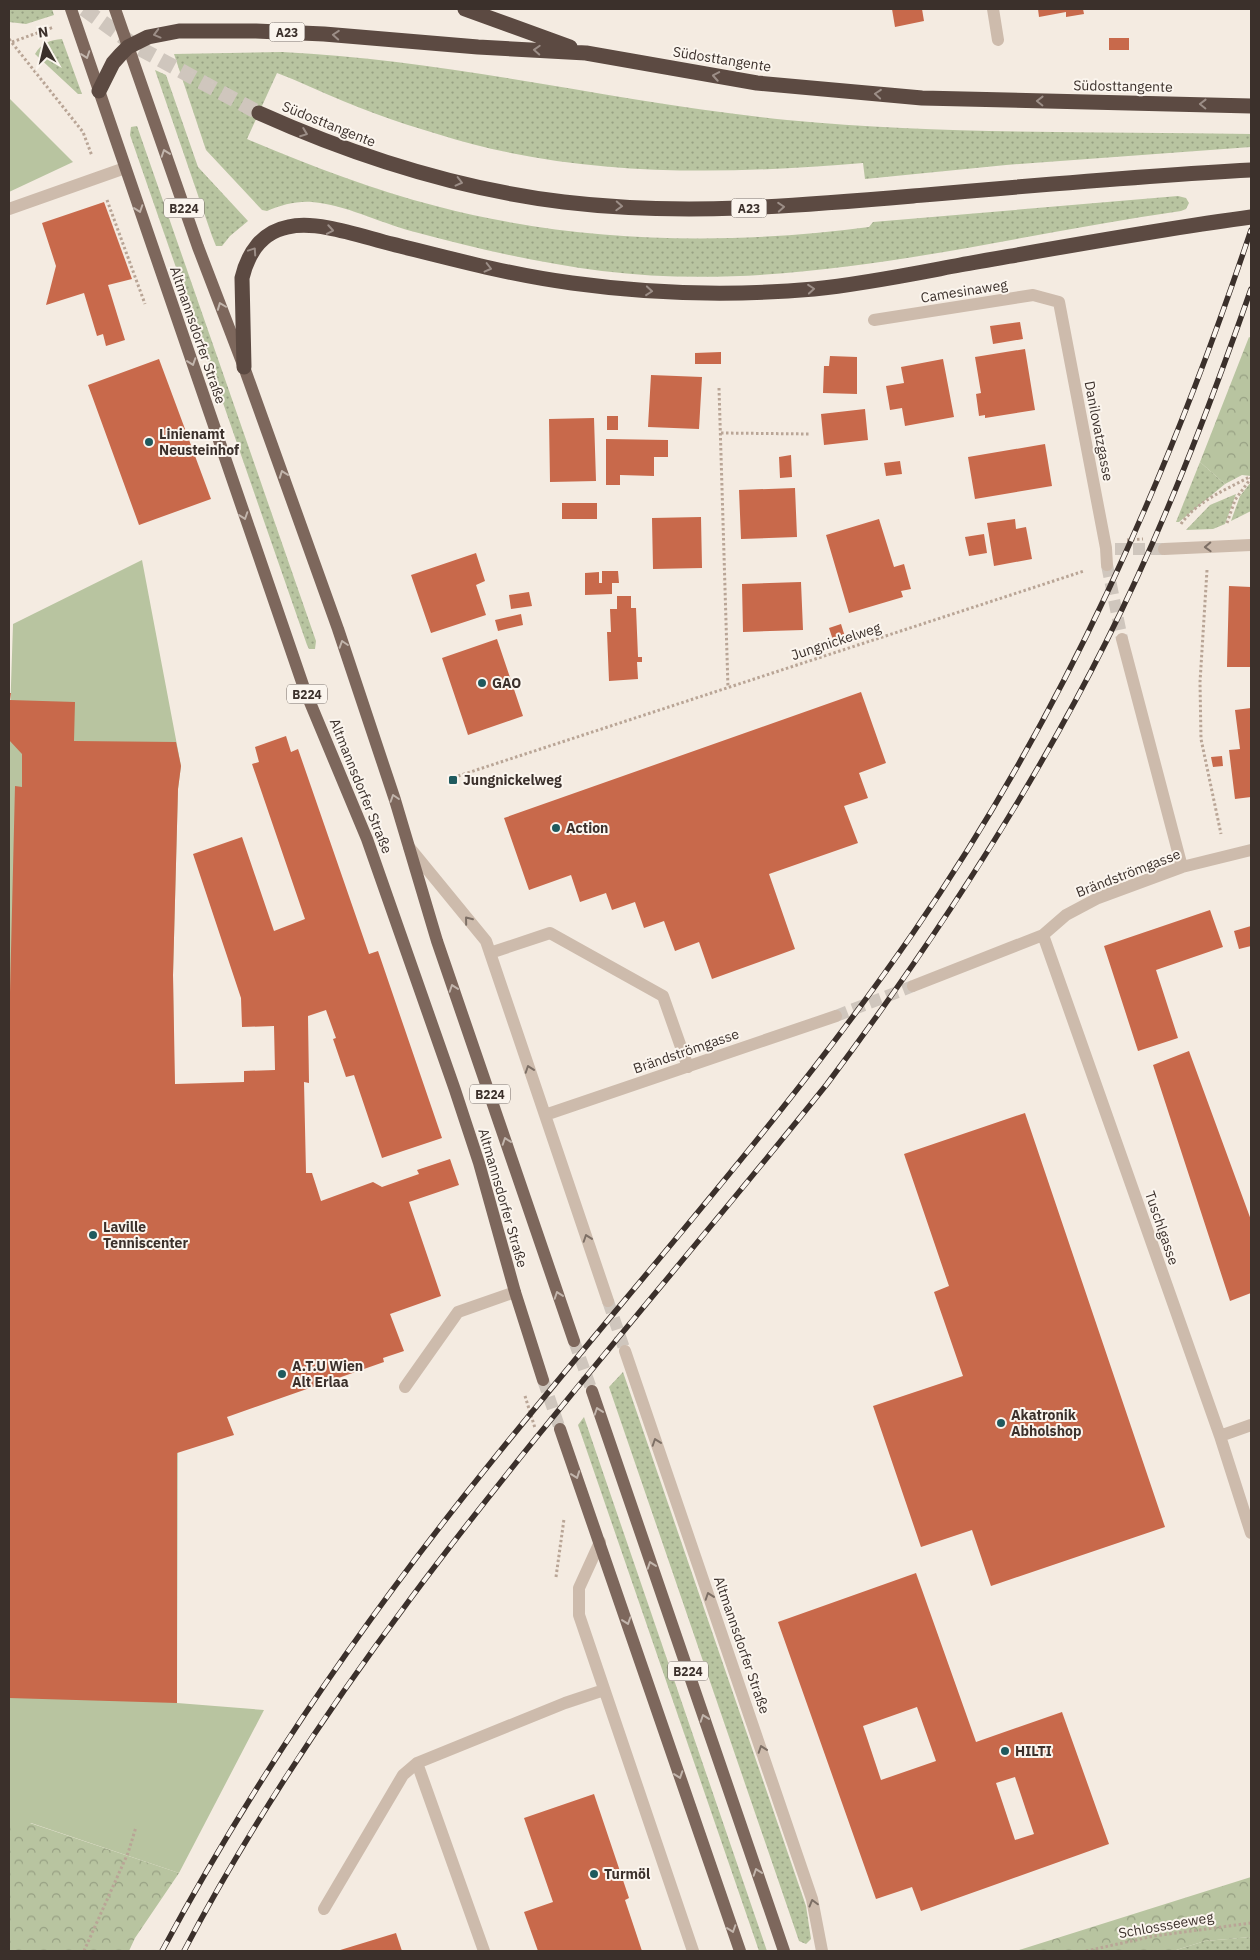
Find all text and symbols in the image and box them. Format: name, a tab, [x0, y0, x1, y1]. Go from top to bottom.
north arrow	[20, 20, 70, 70]
road number: A23	[270, 22, 304, 42]
text: N	[37, 23, 49, 42]
one-way arrow	[153, 28, 161, 39]
one-way arrow	[332, 29, 340, 40]
street label: Südosttangente	[672, 42, 773, 76]
one-way arrow	[533, 45, 541, 56]
one-way arrow	[81, 50, 91, 59]
one-way arrow	[712, 71, 721, 81]
street label: Südosttangente	[1073, 76, 1173, 96]
one-way arrow	[873, 88, 881, 99]
one-way arrow	[1036, 95, 1044, 106]
street label: Südosttangente	[280, 97, 379, 151]
one-way arrow	[1198, 99, 1206, 110]
one-way arrow	[299, 126, 308, 137]
one-way arrow	[161, 149, 171, 157]
one-way arrow	[454, 176, 463, 187]
road number: B224	[164, 198, 204, 218]
road number: A23	[732, 198, 766, 218]
one-way arrow	[615, 201, 623, 212]
one-way arrow	[778, 201, 786, 212]
one-way arrow	[133, 204, 143, 212]
one-way arrow	[326, 224, 335, 234]
one-way arrow	[246, 247, 256, 256]
one-way arrow	[484, 262, 493, 273]
street label: Altmannsdorfer Straße	[166, 264, 230, 406]
street label: Camesinaweg	[919, 275, 1009, 307]
one-way arrow	[807, 283, 815, 294]
one-way arrow	[645, 285, 653, 296]
one-way arrow	[216, 302, 226, 310]
one-way arrow	[186, 358, 196, 366]
street label: Danilovatzgasse	[1080, 379, 1118, 483]
place label: Linienamt Neusteinhof	[159, 425, 239, 459]
marker: Linienamt Neusteinhof	[143, 436, 155, 448]
one-way arrow	[279, 470, 289, 479]
one-way arrow	[239, 511, 249, 520]
one-way arrow	[1203, 542, 1211, 552]
street label: Jungnickelweg	[789, 618, 884, 664]
one-way arrow	[339, 640, 349, 649]
place label: GAO	[492, 674, 521, 692]
marker: GAO	[476, 677, 488, 689]
road number: B224	[287, 684, 327, 704]
street label: Altmannsdorfer Straße	[326, 716, 396, 856]
place label: Jungnickelweg	[463, 771, 562, 789]
marker: Jungnickelweg	[447, 774, 459, 786]
one-way arrow	[390, 795, 400, 803]
place label: Action	[566, 819, 608, 837]
marker: Action	[550, 822, 562, 834]
street label: Brändströmgasse	[1073, 845, 1183, 901]
one-way arrow	[465, 916, 474, 925]
one-way arrow	[449, 984, 459, 992]
street label: Brändströmgasse	[631, 1024, 742, 1078]
one-way arrow	[525, 1065, 535, 1074]
road number: B224	[470, 1084, 510, 1104]
street label: Altmannsdorfer Straße	[474, 1126, 532, 1270]
one-way arrow	[502, 1138, 512, 1146]
street label: Tuschlgasse	[1141, 1189, 1183, 1268]
place label: Laville Tenniscenter	[103, 1218, 188, 1252]
marker: Laville Tenniscenter	[87, 1229, 99, 1241]
one-way arrow	[582, 1235, 592, 1243]
one-way arrow	[554, 1291, 564, 1300]
place label: A.T.U Wien Alt Erlaa	[292, 1357, 363, 1391]
marker: A.T.U Wien Alt Erlaa	[276, 1368, 288, 1380]
place label: Akatronik Abholshop	[1011, 1406, 1081, 1440]
one-way arrow	[594, 1407, 604, 1416]
marker: Akatronik Abholshop	[995, 1417, 1007, 1429]
one-way arrow	[652, 1438, 662, 1447]
one-way arrow	[570, 1470, 580, 1478]
one-way arrow	[647, 1561, 657, 1569]
street label: Altmannsdorfer Straße	[710, 1574, 774, 1716]
one-way arrow	[705, 1592, 715, 1600]
one-way arrow	[621, 1616, 631, 1625]
road number: B224	[668, 1662, 708, 1680]
one-way arrow	[700, 1715, 710, 1723]
place label: HILTI	[1015, 1742, 1052, 1760]
marker: HILTI	[999, 1745, 1011, 1757]
one-way arrow	[757, 1746, 767, 1754]
one-way arrow	[674, 1770, 684, 1779]
place label: Turmöl	[604, 1865, 650, 1883]
marker: Turmöl	[588, 1868, 600, 1880]
one-way arrow	[753, 1868, 763, 1877]
one-way arrow	[808, 1899, 819, 1908]
street label: Schlossseeweg	[1117, 1908, 1215, 1942]
one-way arrow	[726, 1924, 736, 1932]

